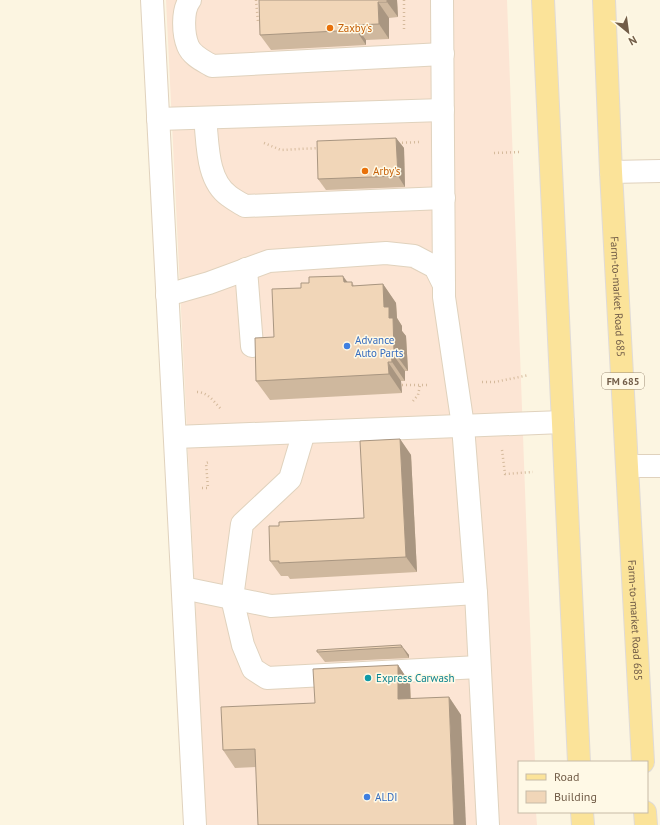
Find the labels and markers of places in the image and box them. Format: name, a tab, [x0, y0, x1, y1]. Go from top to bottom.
place label: Zaxby's	[338, 21, 373, 35]
marker: Zaxby's	[325, 23, 335, 33]
place label: Arby's	[373, 164, 401, 178]
marker: Arby's	[360, 166, 370, 176]
place label: Advance Auto Parts	[355, 333, 404, 360]
marker: Advance Auto Parts	[342, 341, 352, 351]
place label: Express Carwash	[376, 671, 455, 685]
marker: Express Carwash	[363, 673, 373, 683]
place label: ALDI	[375, 790, 398, 804]
marker: ALDI	[362, 792, 372, 802]

